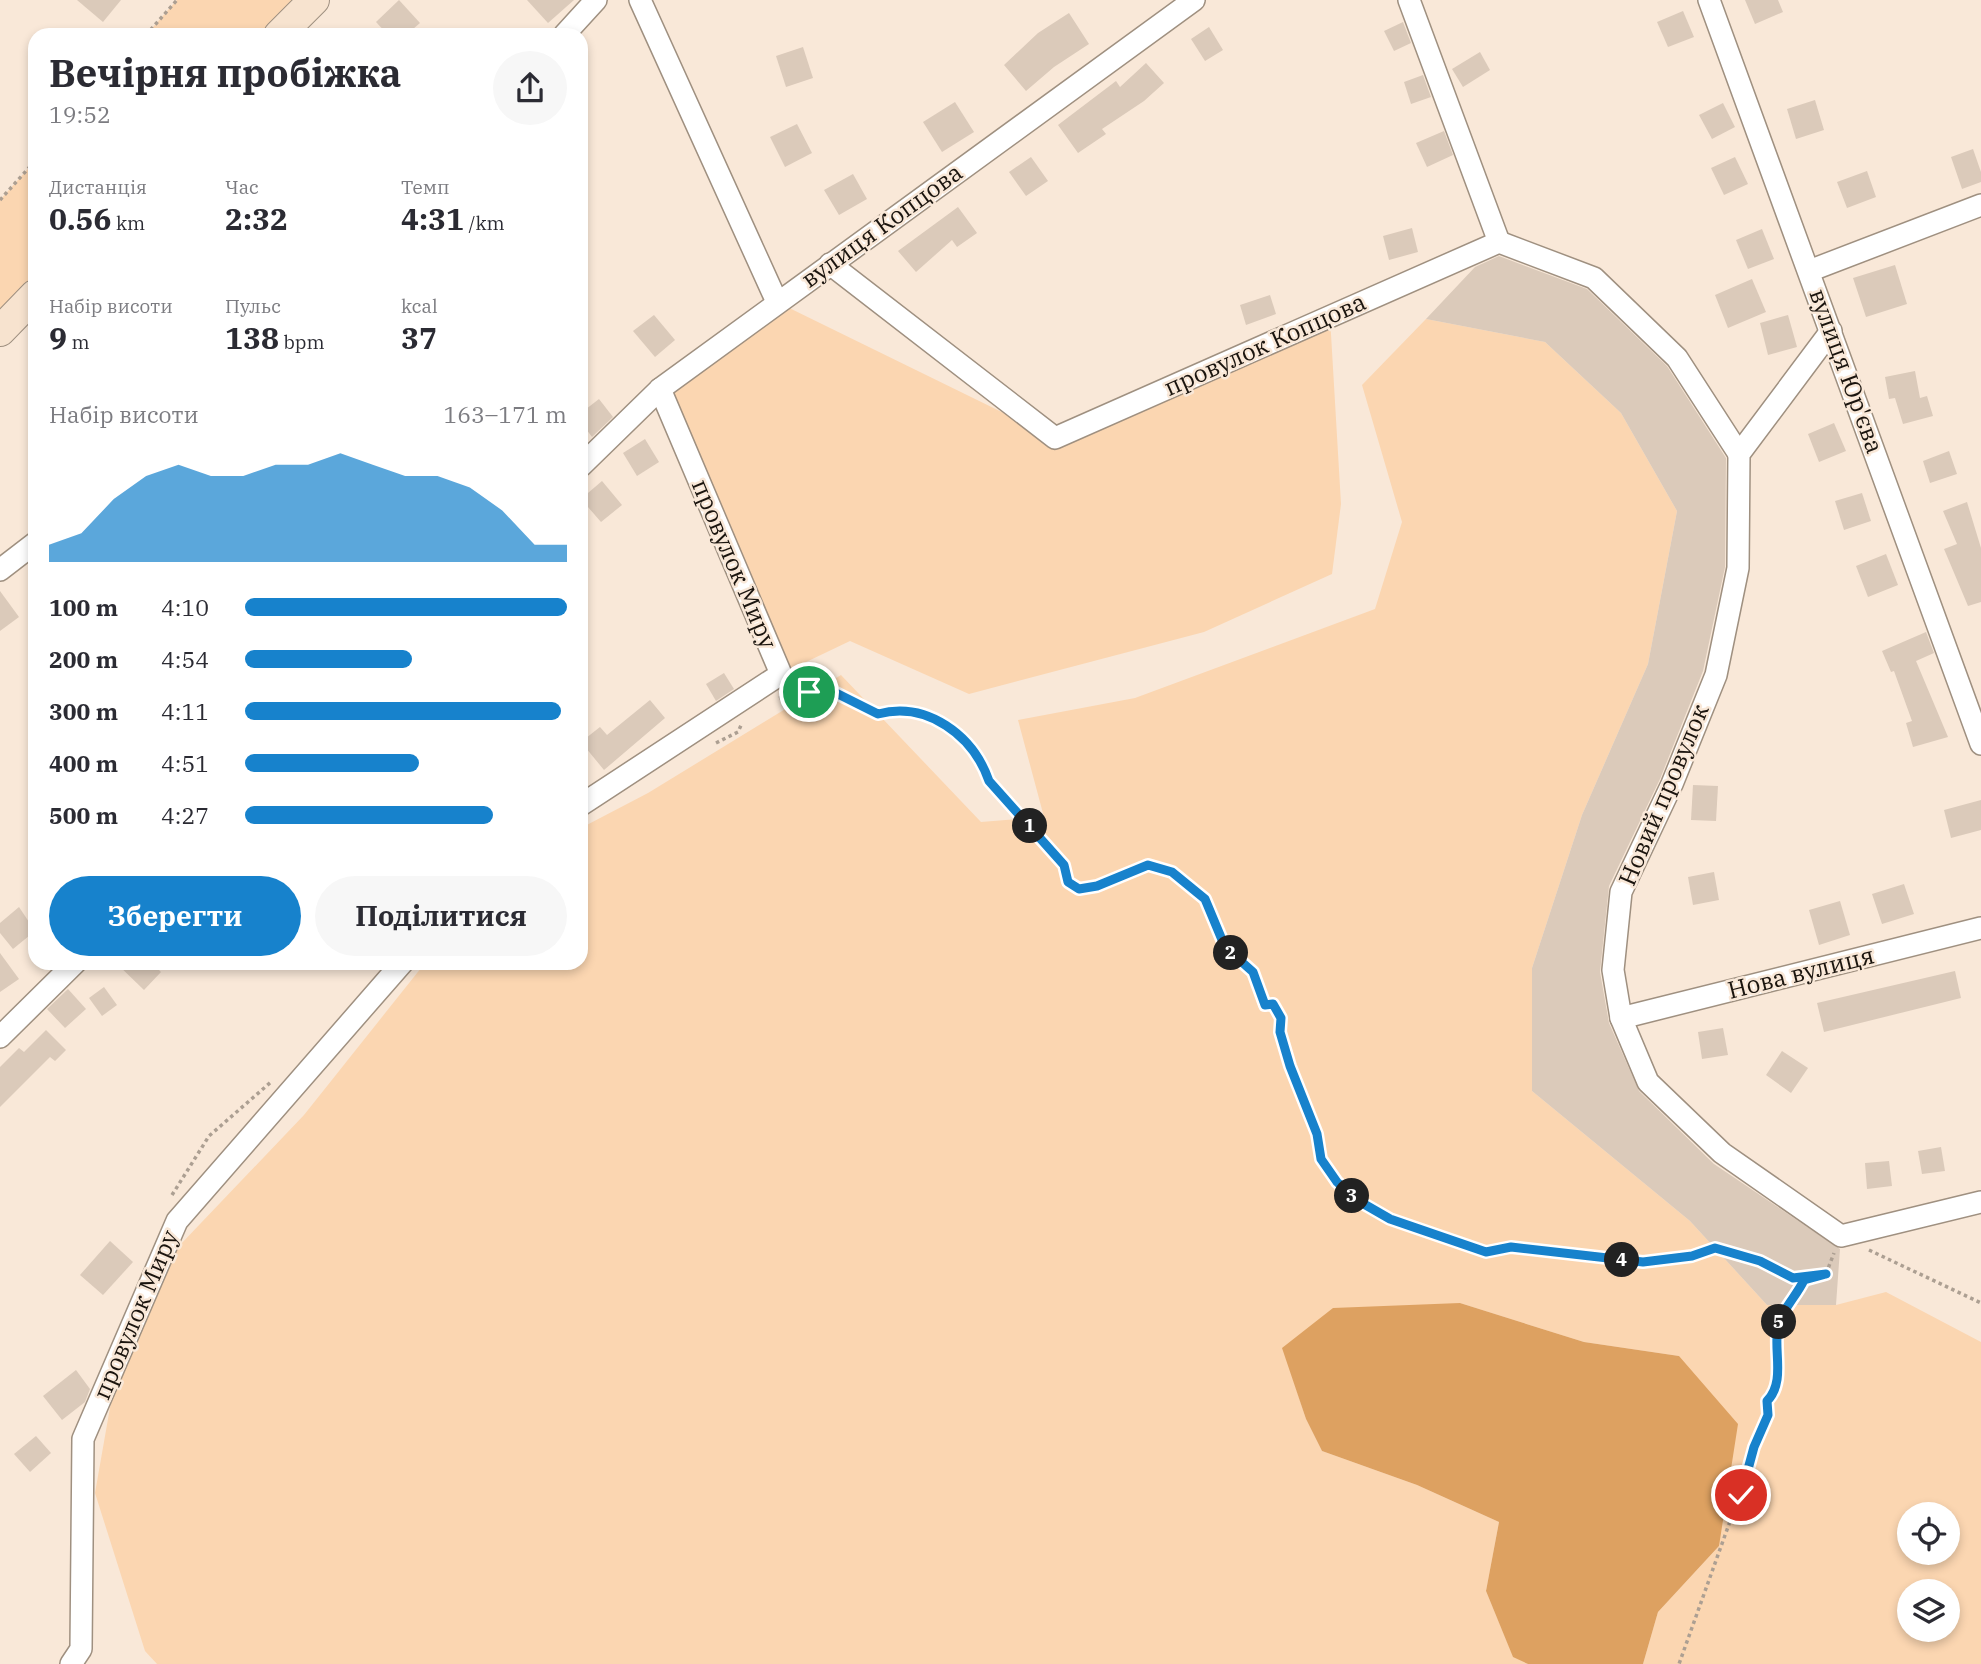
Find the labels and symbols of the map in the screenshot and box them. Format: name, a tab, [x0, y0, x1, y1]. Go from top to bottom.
street label: вулиця Копцова	[794, 156, 968, 295]
street label: вулиця Юр'єва	[1802, 284, 1892, 457]
street label: провулок Копцова	[1159, 285, 1371, 403]
street label: провулок Миру	[685, 474, 785, 653]
pin	[779, 662, 839, 722]
street label: Новий провулок	[1610, 699, 1716, 890]
pin: 1	[1012, 808, 1048, 844]
pin: 2	[1214, 936, 1248, 970]
street label: Нова вулиця	[1724, 938, 1877, 1006]
pin: 3	[1334, 1178, 1370, 1214]
street label: провулок Миру	[85, 1225, 185, 1404]
pin: 4	[1604, 1242, 1640, 1278]
pin: 5	[1762, 1304, 1796, 1340]
pin	[1711, 1465, 1771, 1525]

